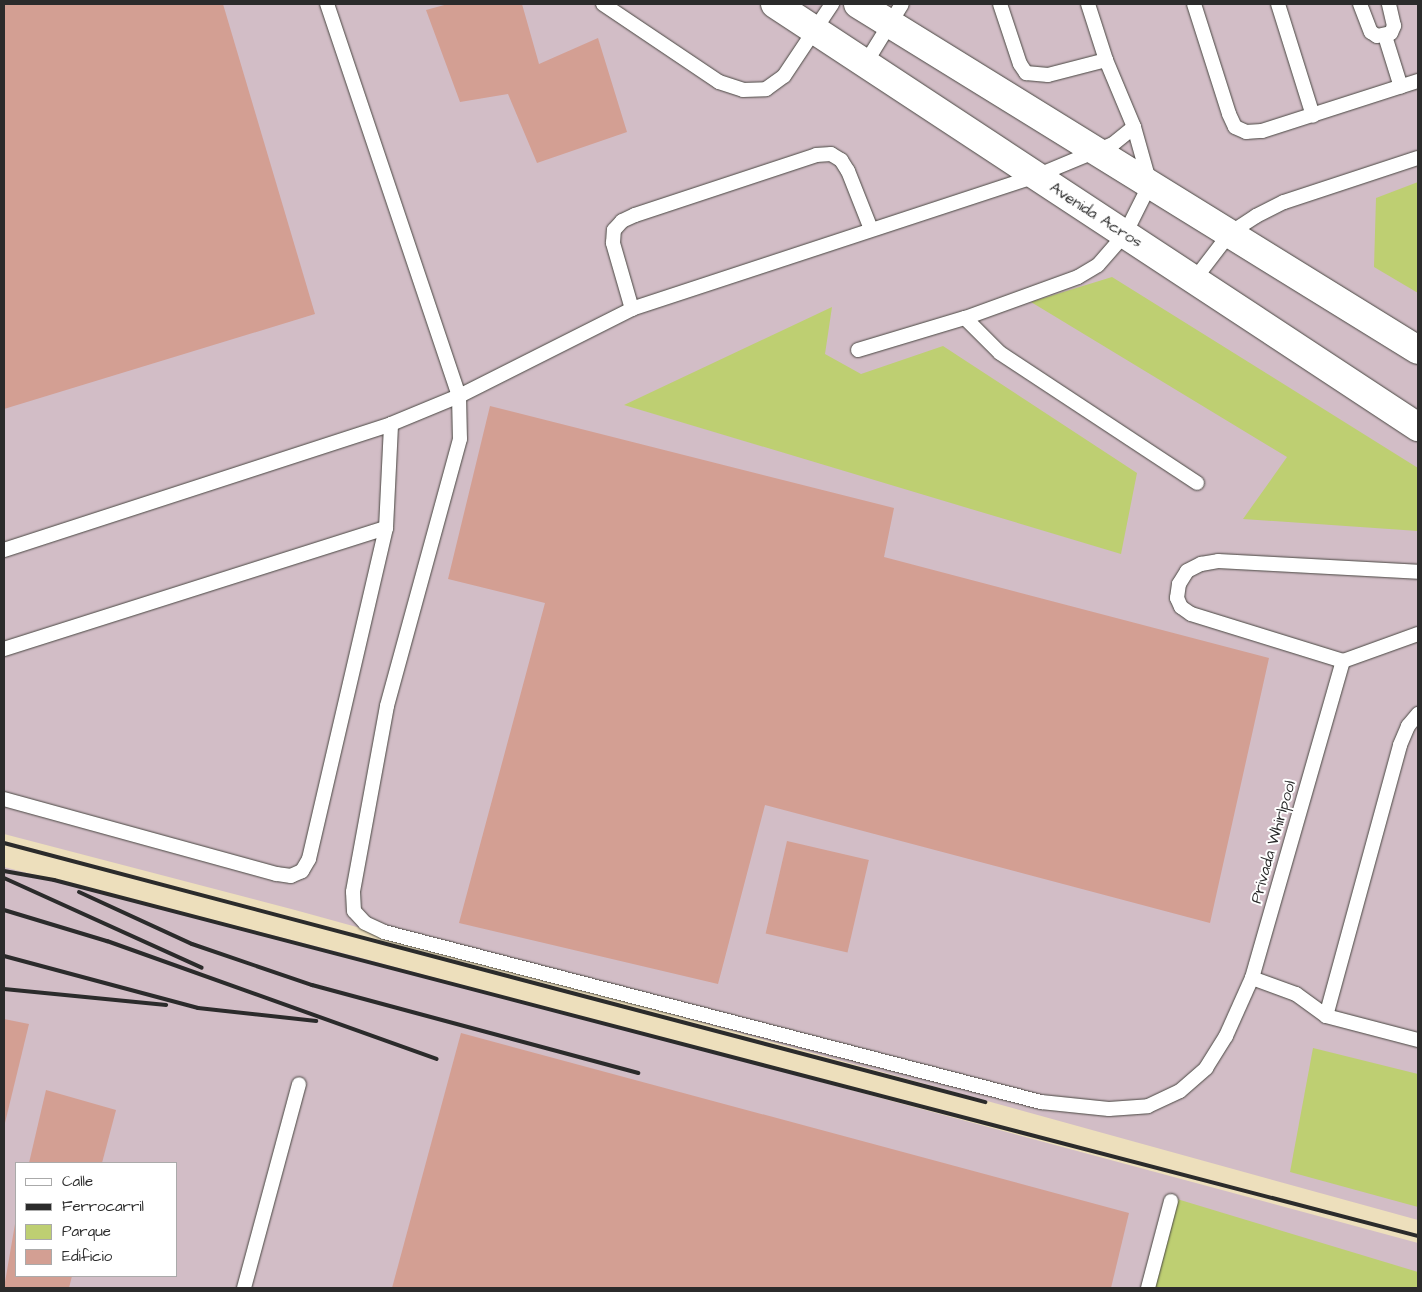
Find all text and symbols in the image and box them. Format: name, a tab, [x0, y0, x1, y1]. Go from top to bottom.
street label: Avenida Acros	[1046, 178, 1146, 252]
street label: Privada Whirlpool	[1246, 778, 1300, 906]
legend	[15, 1162, 178, 1277]
text: Calle	[62, 1171, 93, 1192]
text: Ferrocarril	[62, 1196, 144, 1217]
text: Parque	[62, 1221, 111, 1242]
text: Edificio	[62, 1246, 112, 1267]

